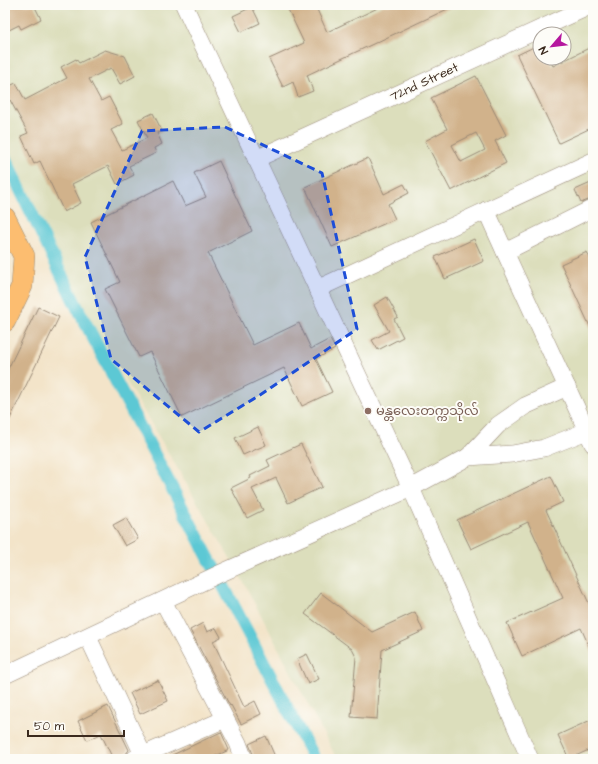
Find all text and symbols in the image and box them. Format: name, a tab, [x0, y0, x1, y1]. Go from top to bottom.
north arrow	[532, 26, 572, 66]
text: N	[535, 44, 552, 57]
street label: 72nd Street	[387, 58, 462, 106]
place label: မန္တလေးတက္ကသိုလ်	[376, 402, 479, 421]
marker: မန္တလေးတက္ကသိုလ်	[363, 406, 373, 416]
scale bar	[28, 712, 124, 738]
text: 50 m	[34, 718, 65, 735]

